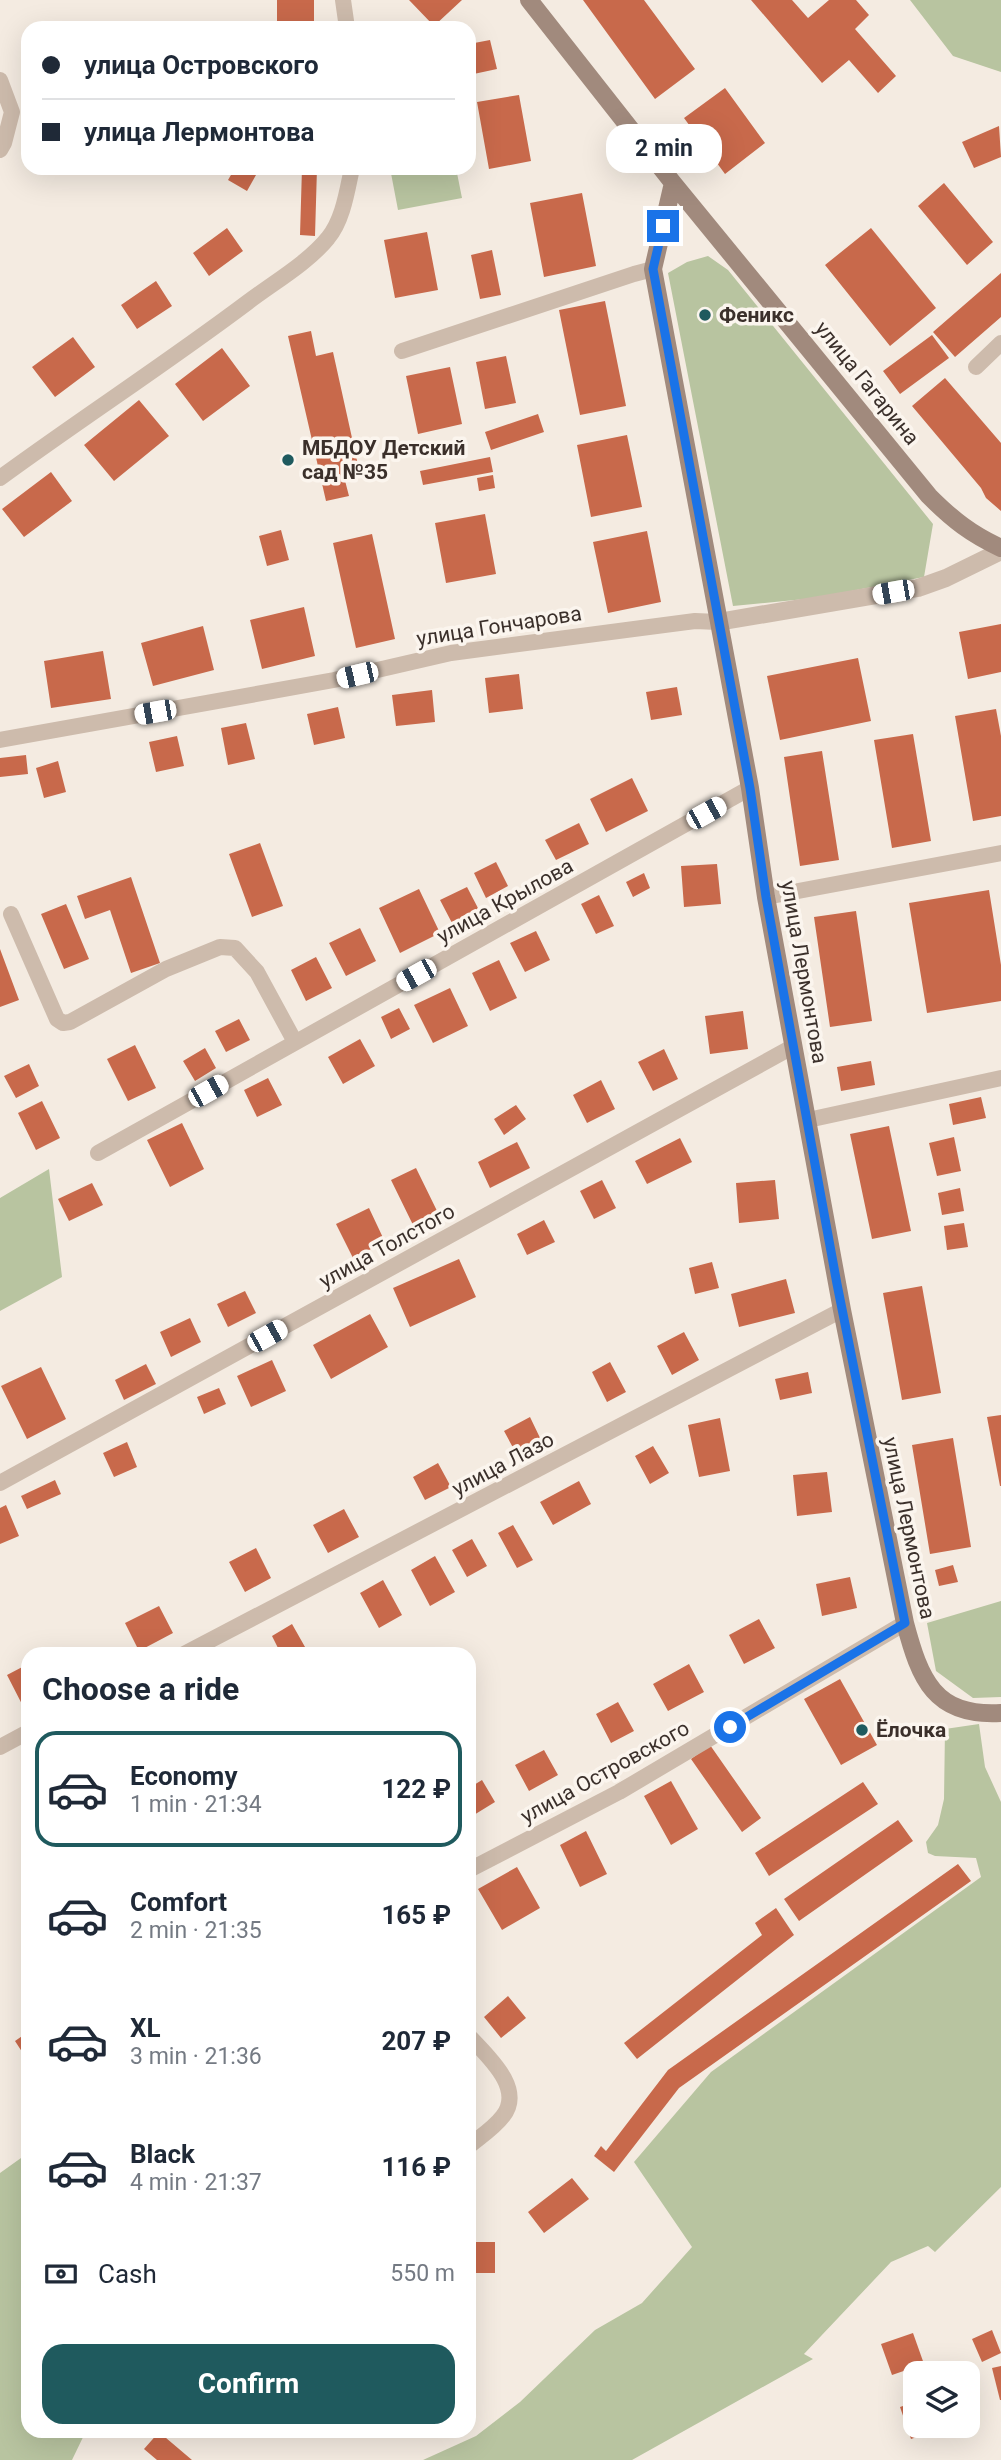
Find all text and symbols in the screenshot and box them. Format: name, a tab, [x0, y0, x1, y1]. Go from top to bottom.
text: улица Островского	[84, 50, 319, 80]
text: улица Лермонтова	[84, 117, 315, 147]
callout: 2 min	[605, 124, 721, 174]
text: 2 min	[635, 135, 693, 162]
route end	[647, 210, 679, 242]
place label: Феникс	[719, 303, 794, 327]
marker: Феникс	[697, 307, 713, 323]
street label: улица Гагарина	[810, 317, 924, 449]
place label: МБДОУ Детский сад №35	[302, 436, 465, 484]
marker: МБДОУ Детский сад №35	[280, 452, 296, 468]
car	[871, 578, 916, 606]
street label: улица Гончарова	[415, 601, 583, 651]
car	[335, 660, 380, 690]
car	[133, 698, 178, 726]
car	[683, 794, 730, 832]
street label: улица Крылова	[433, 854, 577, 948]
street label: улица Лермонтова	[776, 879, 832, 1065]
car	[393, 956, 440, 994]
car	[185, 1072, 232, 1110]
street label: улица Толстого	[315, 1199, 459, 1293]
car	[244, 1317, 291, 1355]
street label: улица Лазо	[448, 1427, 558, 1501]
street label: улица Лермонтова	[878, 1435, 940, 1621]
text: Choose a ride	[42, 1670, 239, 1708]
route start	[714, 1711, 746, 1743]
street label: улица Островского	[517, 1716, 693, 1828]
place label: Ёлочка	[876, 1718, 946, 1742]
marker: Ёлочка	[854, 1722, 870, 1738]
icon: car	[46, 1758, 109, 1821]
text: Economy	[130, 1761, 237, 1791]
text: 122 ₽	[381, 1774, 451, 1804]
text: 1 min · 21:34	[130, 1791, 262, 1818]
icon: car	[46, 1884, 109, 1947]
text: Comfort	[130, 1887, 227, 1917]
text: 165 ₽	[381, 1900, 451, 1930]
text: 2 min · 21:35	[130, 1917, 262, 1944]
icon: car	[46, 2010, 109, 2073]
text: XL	[130, 2013, 161, 2043]
text: 207 ₽	[381, 2026, 451, 2056]
text: 3 min · 21:36	[130, 2043, 262, 2070]
icon: car	[46, 2136, 109, 2199]
text: Black	[130, 2139, 195, 2169]
text: 116 ₽	[381, 2152, 451, 2182]
text: 4 min · 21:37	[130, 2169, 262, 2196]
icon: cash	[42, 2255, 80, 2293]
text: Cash	[98, 2259, 157, 2289]
text: 550 m	[390, 2260, 455, 2287]
button: Confirm	[42, 2344, 455, 2424]
map controls	[903, 2361, 980, 2438]
button: layers	[903, 2361, 980, 2438]

